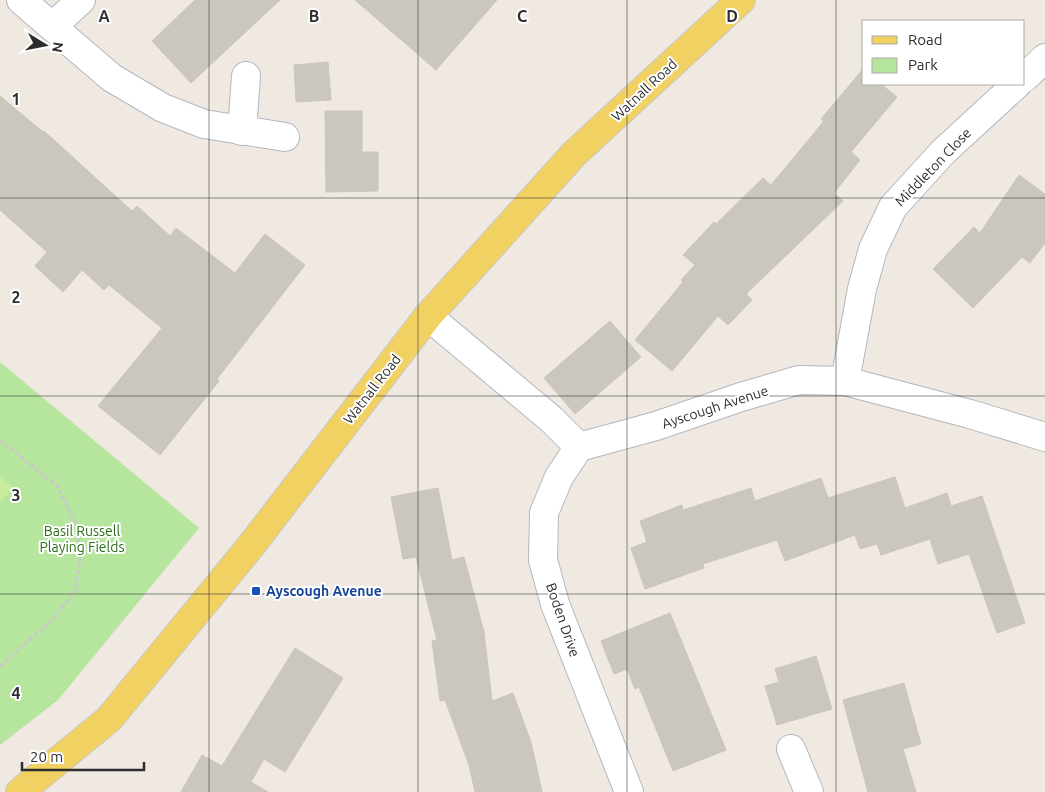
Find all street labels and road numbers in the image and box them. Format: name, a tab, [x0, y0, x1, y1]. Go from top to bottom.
street label: Watnall Road	[608, 56, 680, 124]
street label: Middleton Close	[892, 125, 974, 209]
street label: Watnall Road	[340, 351, 404, 427]
street label: Ayscough Avenue	[660, 382, 770, 432]
street label: Boden Drive	[543, 581, 583, 659]

